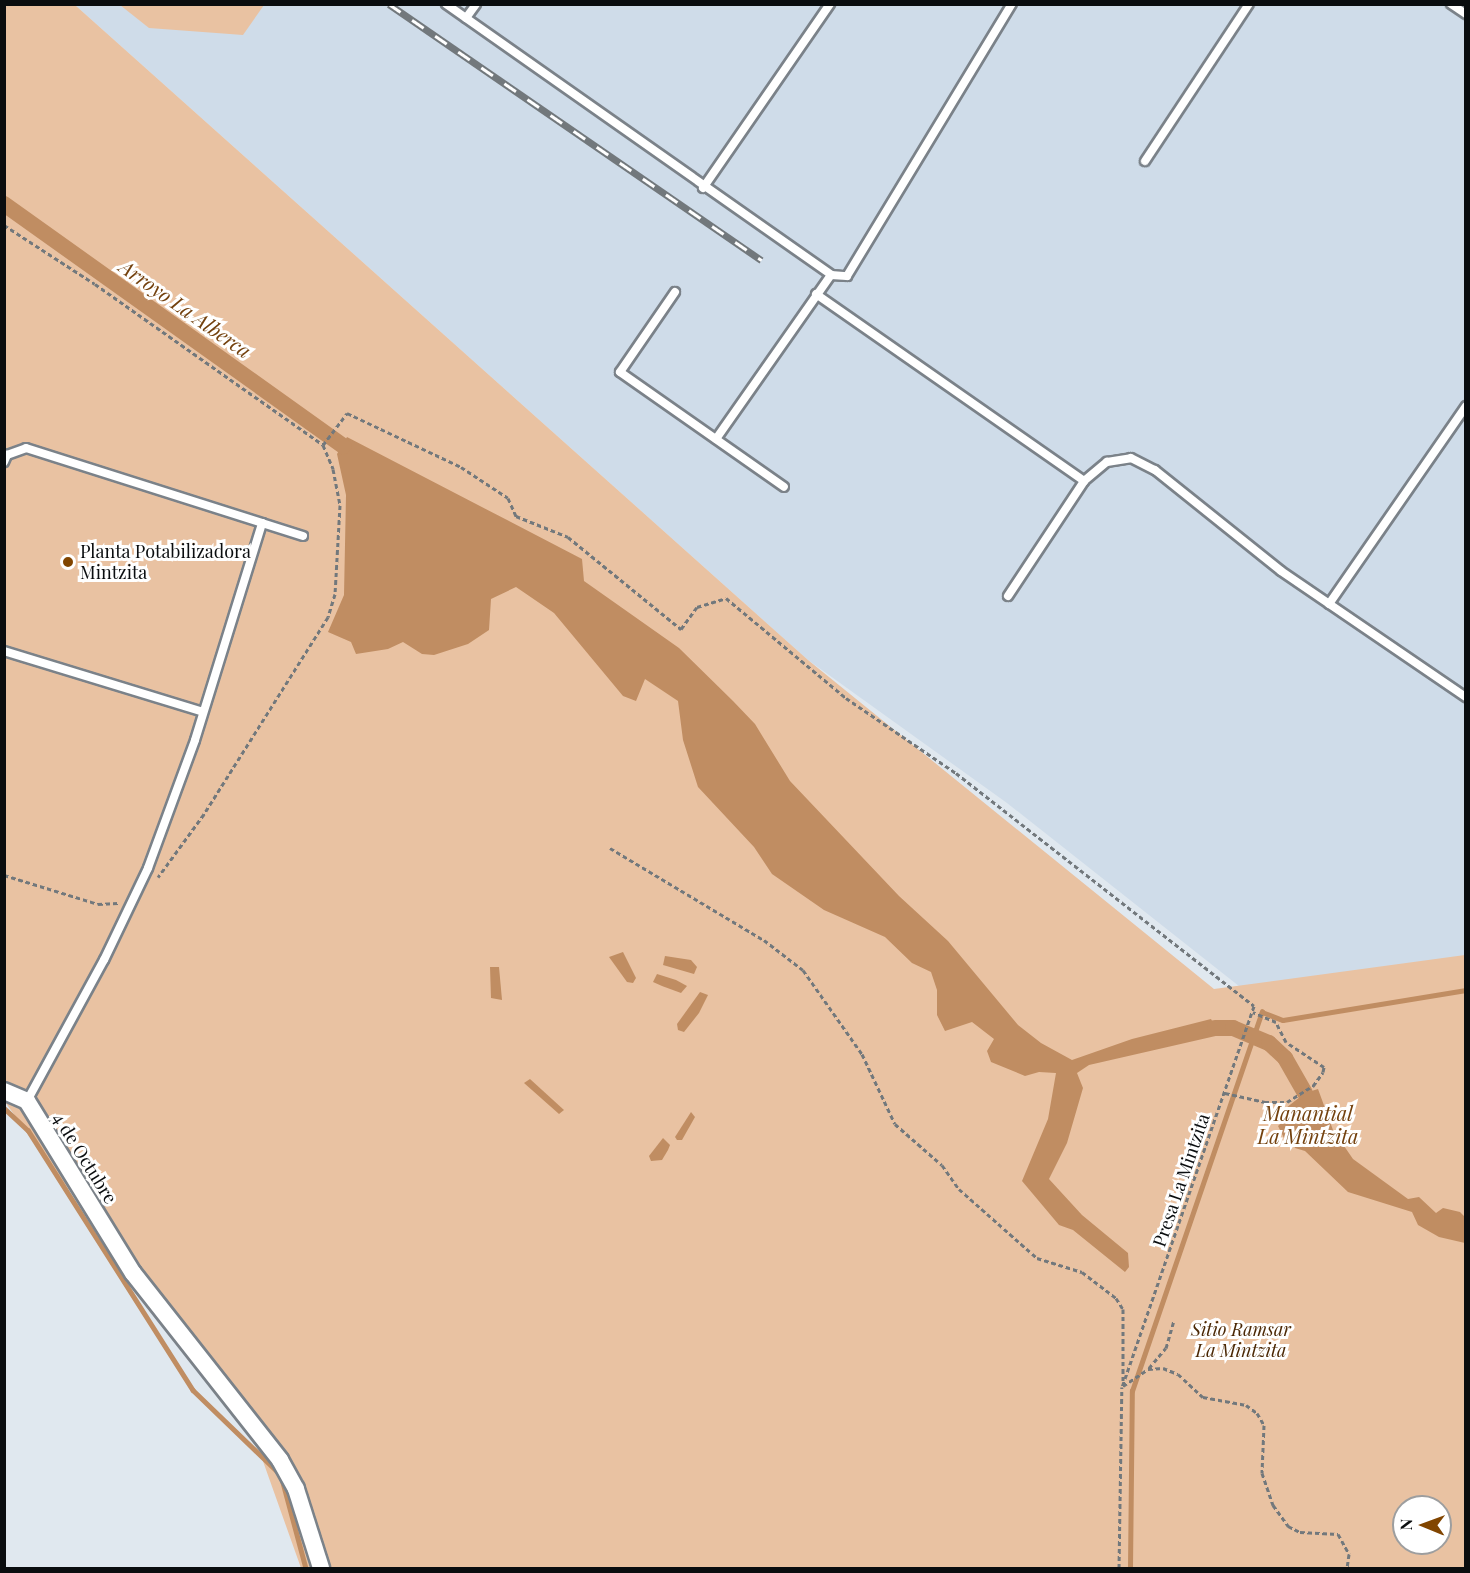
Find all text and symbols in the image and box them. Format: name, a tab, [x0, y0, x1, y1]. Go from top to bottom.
water label: Arroyo La Alberca	[116, 254, 256, 362]
place label: Planta Potabilizadora Mintzita	[80, 541, 251, 584]
marker: Planta Potabilizadora Mintzita	[61, 555, 75, 569]
water label: Manantial La Mintzita	[1258, 1101, 1358, 1148]
street label: 4 de Octubre	[48, 1109, 122, 1207]
street label: Presa La Mintzita	[1148, 1110, 1214, 1250]
park label: Sitio Ramsar La Mintzita	[1191, 1319, 1291, 1362]
north arrow	[1392, 1495, 1452, 1555]
text: N	[1395, 1519, 1416, 1531]

